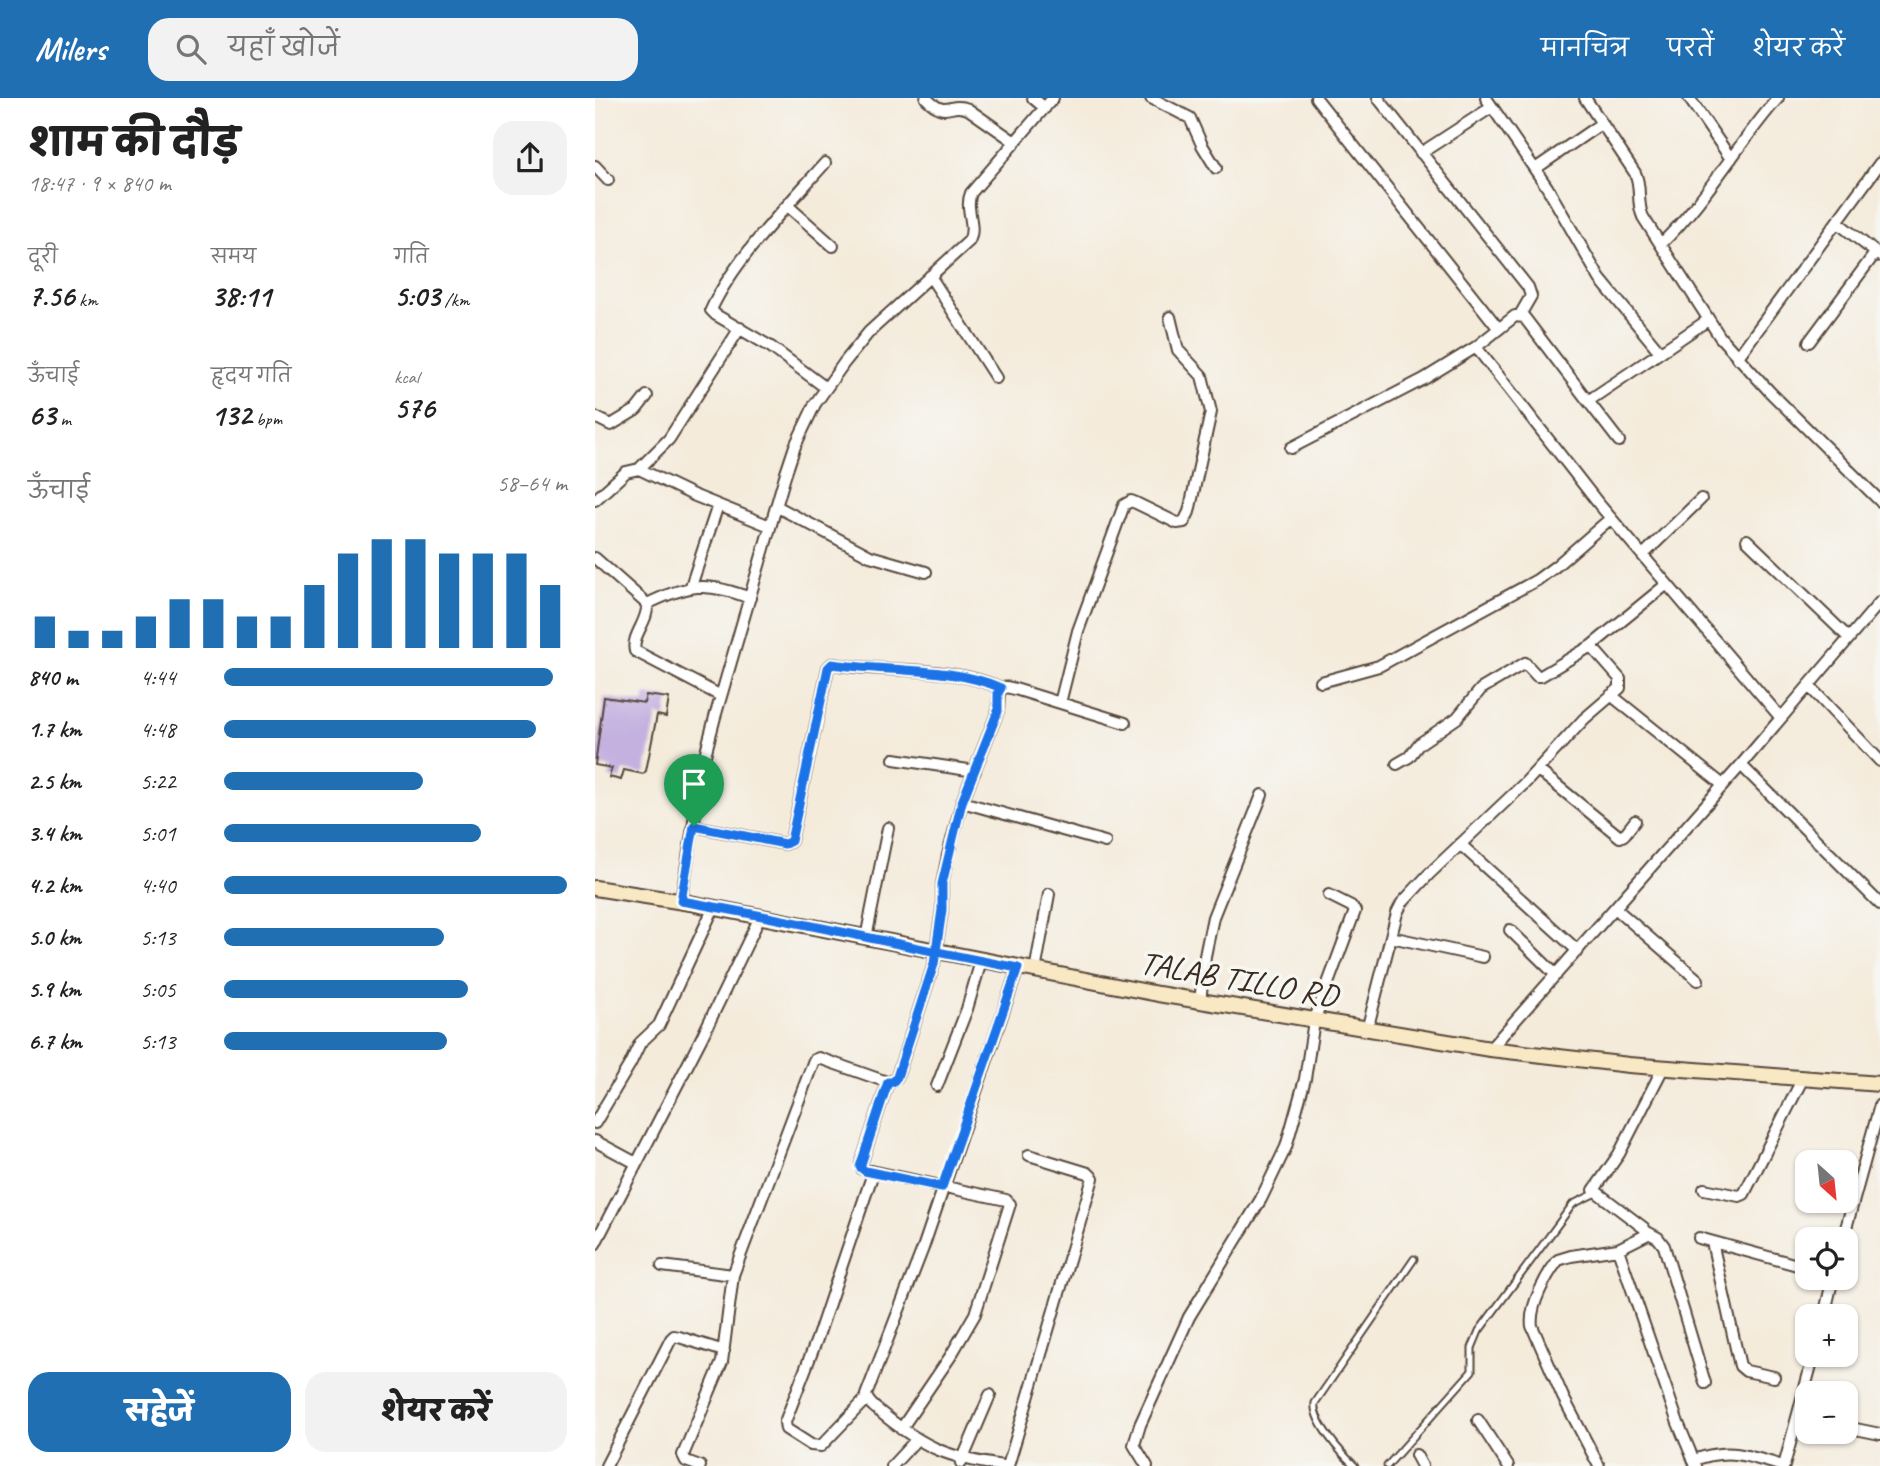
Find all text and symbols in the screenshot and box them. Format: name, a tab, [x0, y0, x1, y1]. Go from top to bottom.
search box	[148, 18, 638, 81]
text: Milers	[35, 28, 106, 70]
icon: search	[172, 30, 210, 68]
text: यहाँ खोजें	[228, 31, 340, 64]
text: मानचित्र	[1541, 33, 1629, 63]
text: परतें	[1667, 33, 1714, 63]
text: शेयर करें	[1752, 33, 1845, 63]
text: शाम की दौड़	[28, 119, 240, 166]
button: share	[493, 121, 567, 195]
text: 18:47 · 9 × 840 m	[28, 169, 171, 198]
text: दूरी	[28, 245, 58, 269]
text: समय	[211, 245, 256, 269]
text: गति	[394, 245, 429, 269]
text: 7.56	[28, 277, 74, 315]
text: 38:11	[211, 277, 271, 315]
text: 5:03	[394, 277, 440, 315]
text: km	[74, 288, 98, 312]
text: /km	[440, 288, 469, 312]
text: ऊँचाई	[28, 364, 79, 388]
text: हृदय गति	[211, 364, 291, 388]
text: kcal	[394, 365, 419, 389]
text: 576	[394, 389, 435, 427]
text: 63	[28, 396, 56, 434]
text: 132	[211, 396, 252, 434]
text: m	[56, 407, 71, 431]
text: bpm	[252, 407, 282, 431]
text: 58–64 m	[497, 469, 567, 498]
text: ऊँचाई	[28, 476, 90, 505]
text: 840 m	[28, 663, 78, 692]
text: 4:44	[140, 663, 176, 692]
text: 1.7 km	[28, 715, 81, 744]
text: 4:48	[140, 715, 176, 744]
pin	[664, 754, 724, 826]
icon: arrive	[675, 765, 713, 803]
text: 2.5 km	[28, 767, 81, 796]
text: 5:22	[140, 767, 176, 796]
text: 3.4 km	[28, 819, 82, 848]
text: 5:01	[140, 819, 176, 848]
text: 4.2 km	[28, 871, 82, 900]
text: 4:40	[140, 871, 176, 900]
text: 5.0 km	[28, 923, 81, 952]
text: 5:13	[140, 923, 176, 952]
street label: TALAB TILLO RD	[1137, 941, 1344, 1018]
text: 5.9 km	[28, 975, 81, 1004]
text: 5:05	[140, 975, 176, 1004]
text: 6.7 km	[28, 1027, 82, 1056]
text: 5:13	[140, 1027, 176, 1056]
north arrow	[1795, 1150, 1859, 1213]
map controls	[1795, 1150, 1858, 1444]
button: locate	[1795, 1227, 1858, 1290]
button: +	[1795, 1304, 1858, 1367]
button: सहेजें	[28, 1372, 291, 1452]
button: शेयर करें	[305, 1372, 567, 1452]
button: −	[1795, 1381, 1858, 1444]

